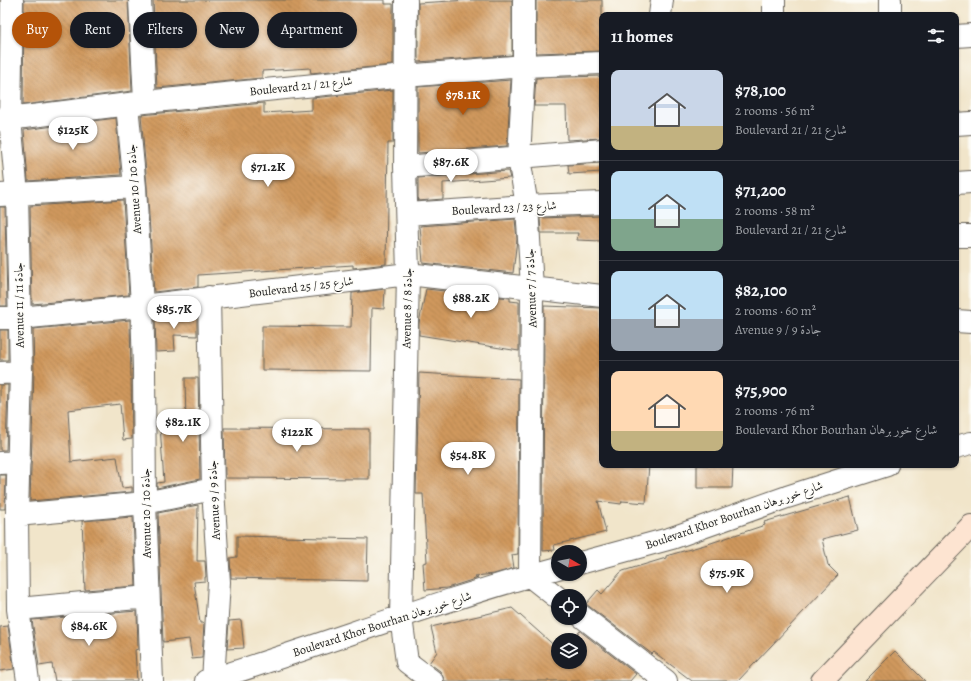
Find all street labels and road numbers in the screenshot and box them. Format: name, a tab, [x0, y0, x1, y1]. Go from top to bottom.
street label: Boulevard 21 / شارع 21	[249, 73, 354, 102]
street label: Avenue 10 / جادة 10	[123, 144, 145, 235]
street label: Boulevard 23 / شارع 23	[451, 197, 557, 222]
street label: Avenue 7 / جادة 7	[522, 248, 540, 329]
street label: Avenue 11 / جادة 11	[10, 262, 28, 349]
street label: Avenue 8 / جادة 8	[398, 268, 416, 349]
street label: Boulevard 25 / شارع 25	[248, 273, 355, 304]
street label: Avenue 9 / جادة 9	[204, 460, 224, 541]
street label: Avenue 10 / جادة 10	[137, 468, 155, 559]
street label: Boulevard Khor Bourhan شارع خور برهان	[643, 477, 826, 556]
street label: Boulevard Khor Bourhan شارع خور برهان	[291, 587, 474, 663]

